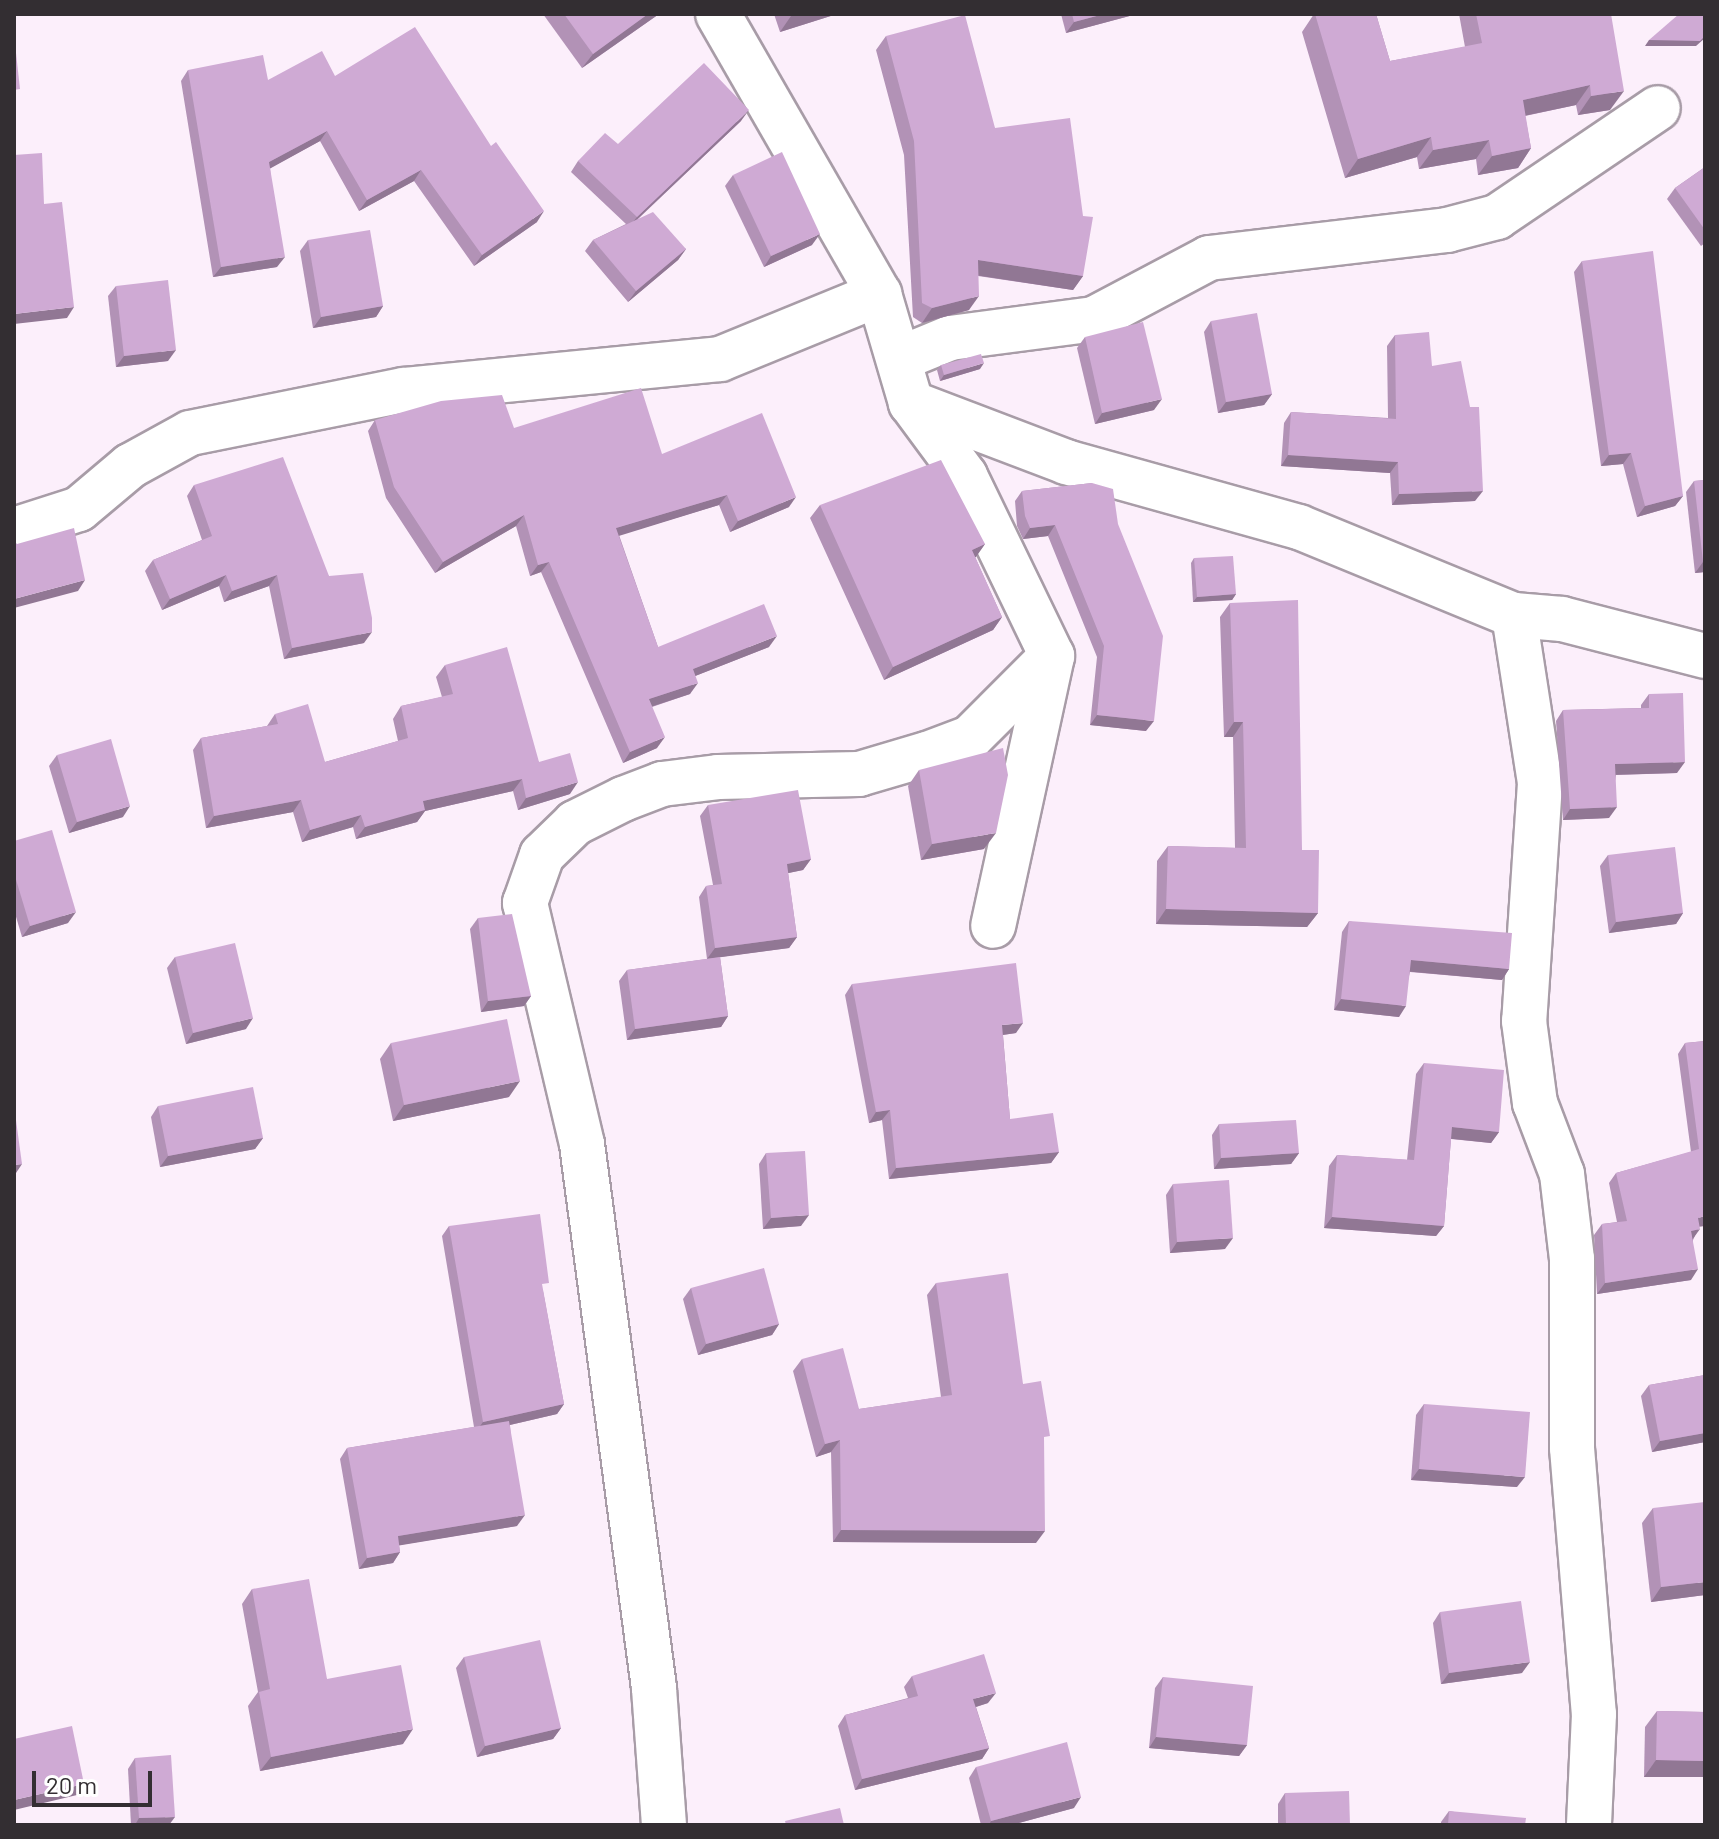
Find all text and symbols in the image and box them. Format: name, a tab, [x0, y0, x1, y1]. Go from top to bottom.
scale bar	[36, 1755, 156, 1805]
text: 20 m	[46, 1770, 97, 1799]

